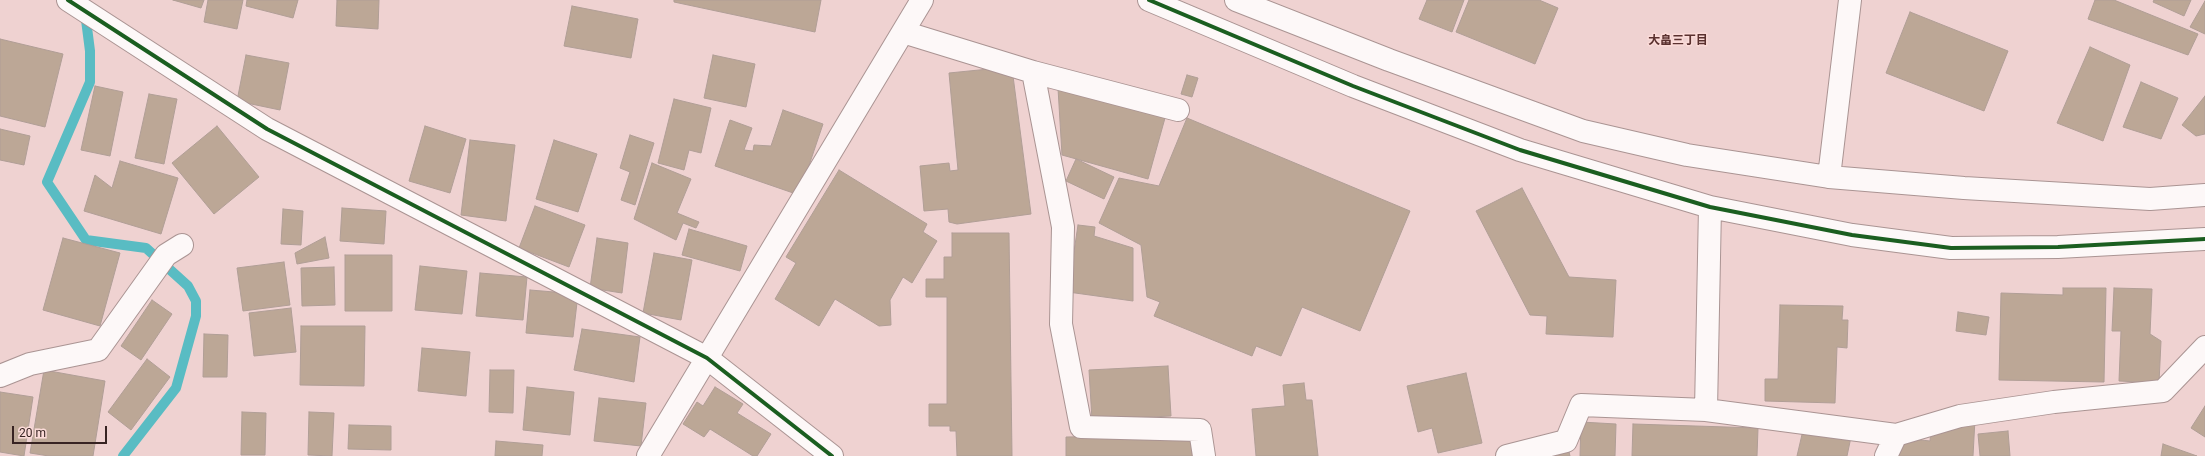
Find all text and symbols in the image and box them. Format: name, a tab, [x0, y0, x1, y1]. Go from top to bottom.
district label: 大畠三丁目	[1648, 34, 1708, 48]
scale bar	[14, 418, 109, 444]
text: 20 m	[19, 426, 46, 440]

